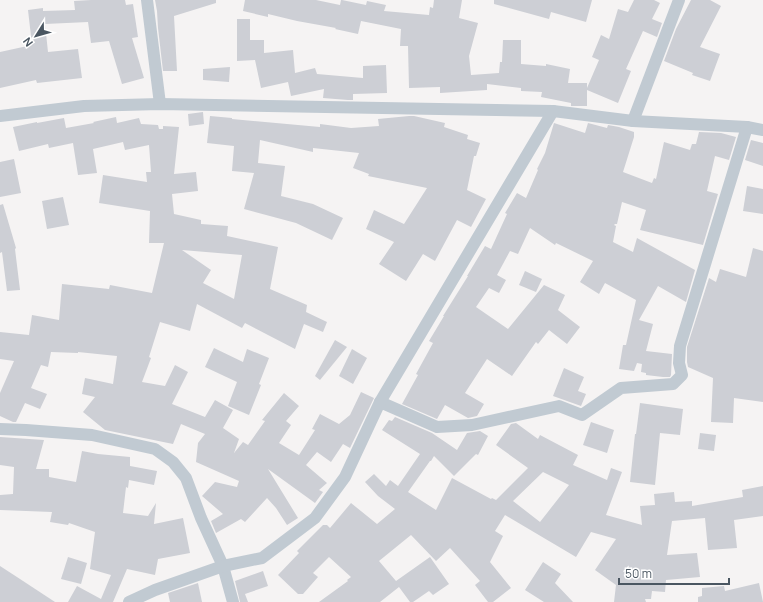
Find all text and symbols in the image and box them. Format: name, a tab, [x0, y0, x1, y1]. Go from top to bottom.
north arrow	[16, 16, 56, 56]
text: N	[19, 35, 36, 50]
scale bar	[619, 560, 729, 586]
text: 50 m	[625, 565, 652, 582]

